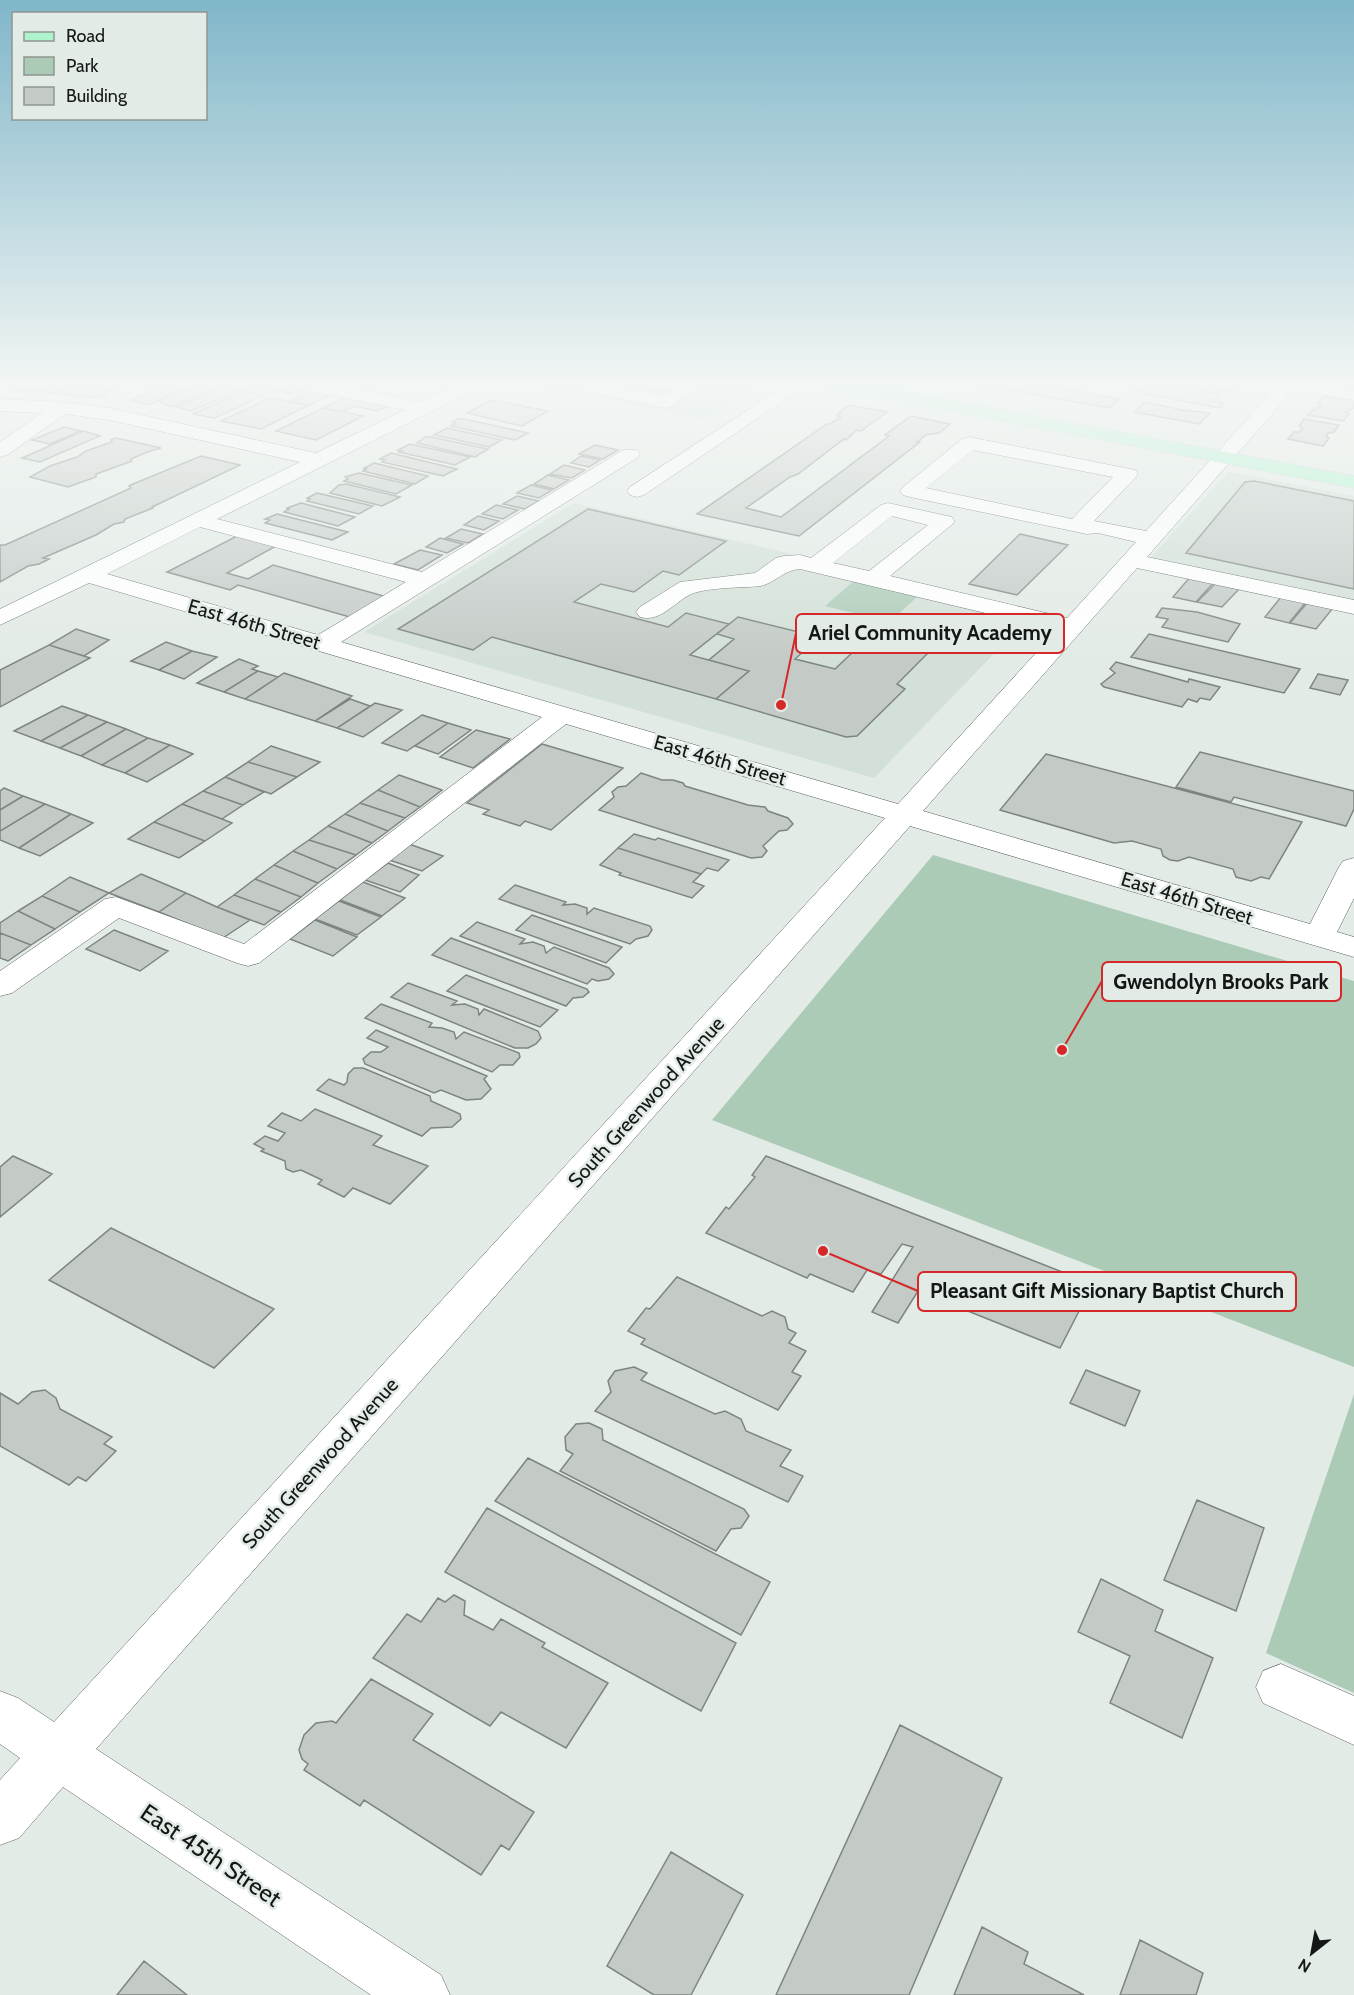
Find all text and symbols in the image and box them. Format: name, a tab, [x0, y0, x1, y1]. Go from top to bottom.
legend	[12, 12, 207, 120]
text: Road	[66, 25, 105, 47]
text: Park	[66, 55, 99, 77]
text: Building	[66, 85, 128, 107]
street label: East 46th Street	[185, 594, 323, 654]
callout: Ariel Community Academy	[796, 614, 1064, 653]
text: Ariel Community Academy	[808, 620, 1052, 645]
street label: East 46th Street	[651, 730, 789, 790]
street label: East 46th Street	[1118, 867, 1256, 930]
callout: Gwendolyn Brooks Park	[1102, 962, 1341, 1001]
text: Gwendolyn Brooks Park	[1113, 969, 1330, 994]
street label: South Greenwood Avenue	[563, 1012, 729, 1192]
callout: Pleasant Gift Missionary Baptist Church	[918, 1272, 1296, 1311]
text: Pleasant Gift Missionary Baptist Church	[930, 1278, 1284, 1303]
street label: South Greenwood Avenue	[237, 1373, 403, 1553]
street label: East 45th Street	[135, 1797, 287, 1913]
north arrow	[1282, 1923, 1342, 1983]
text: N	[1295, 1954, 1314, 1976]

